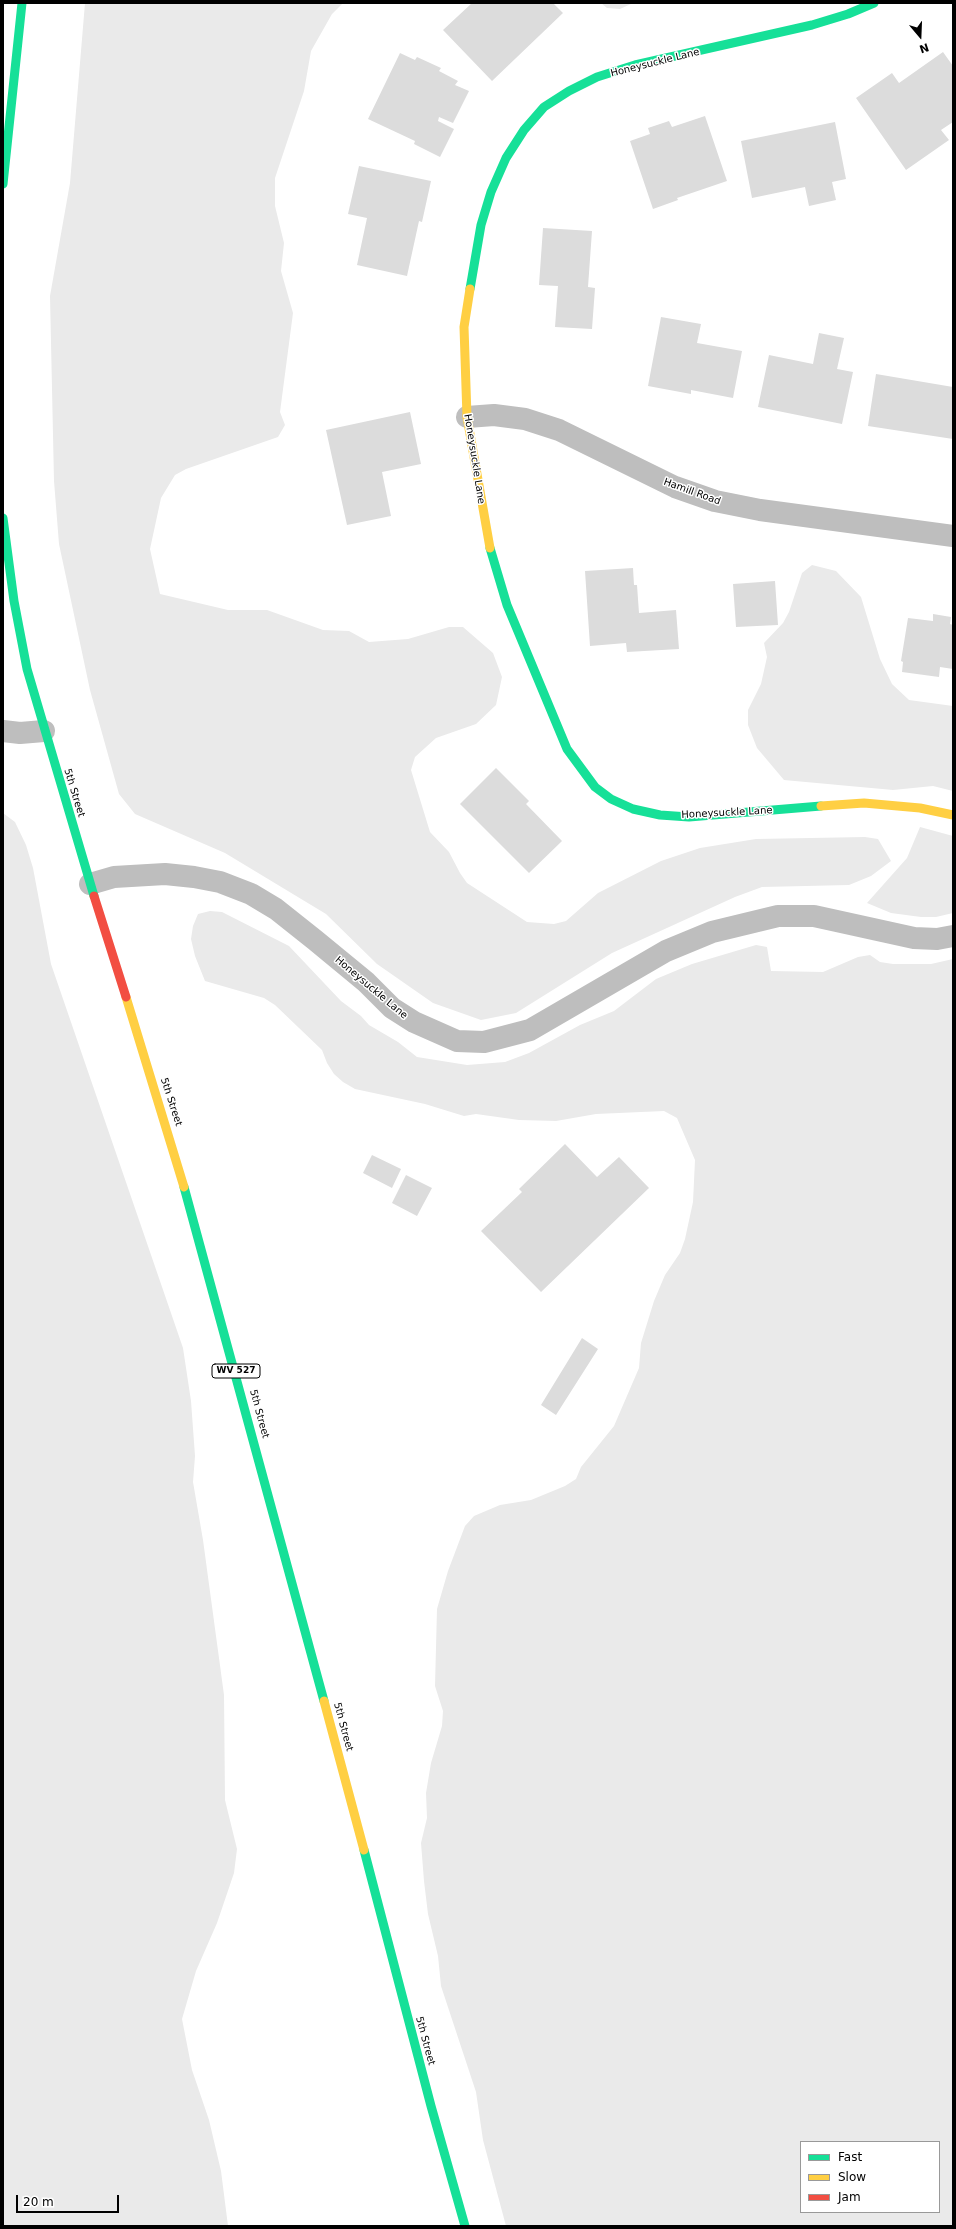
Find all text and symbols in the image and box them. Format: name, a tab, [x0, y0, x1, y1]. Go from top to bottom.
north arrow	[900, 16, 940, 56]
text: N	[918, 40, 931, 55]
street label: Honeysuckle Lane	[609, 46, 701, 80]
street label: Honeysuckle Lane	[461, 413, 487, 505]
street label: Hamill Road	[662, 476, 722, 508]
street label: 5th Street	[61, 767, 87, 819]
street label: Honeysuckle Lane	[681, 805, 773, 821]
street label: Honeysuckle Lane	[332, 954, 410, 1022]
street label: 5th Street	[158, 1076, 184, 1128]
road number: WV 527	[212, 1364, 260, 1378]
street label: 5th Street	[247, 1388, 271, 1440]
street label: 5th Street	[331, 1701, 355, 1753]
street label: 5th Street	[413, 2015, 437, 2067]
legend	[800, 2141, 940, 2213]
text: Fast	[838, 2150, 862, 2164]
text: Slow	[838, 2170, 866, 2184]
scale bar	[18, 2187, 121, 2213]
text: Jam	[838, 2190, 861, 2204]
text: 20 m	[23, 2195, 54, 2209]

